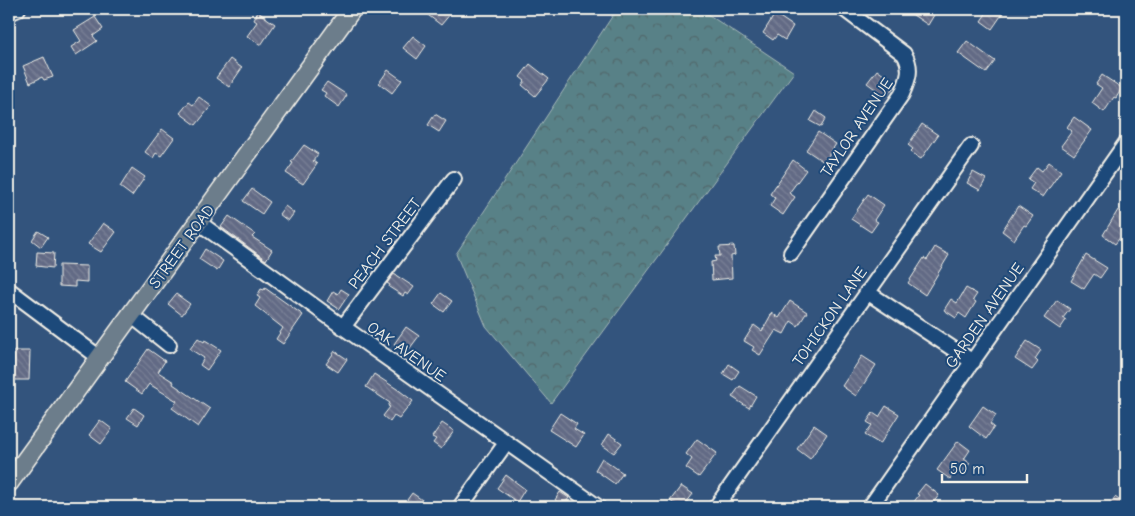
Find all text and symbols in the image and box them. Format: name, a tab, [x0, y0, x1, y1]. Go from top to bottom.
street label: TAYLOR AVENUE	[817, 74, 897, 180]
street label: PEACH STREET	[345, 194, 425, 293]
street label: STREET ROAD	[145, 201, 218, 292]
street label: GARDEN AVENUE	[942, 259, 1028, 371]
street label: TOHICKON LANE	[789, 263, 871, 370]
street label: OAK AVENUE	[364, 318, 450, 386]
scale bar	[942, 451, 1028, 483]
text: 50 m	[950, 460, 985, 478]

